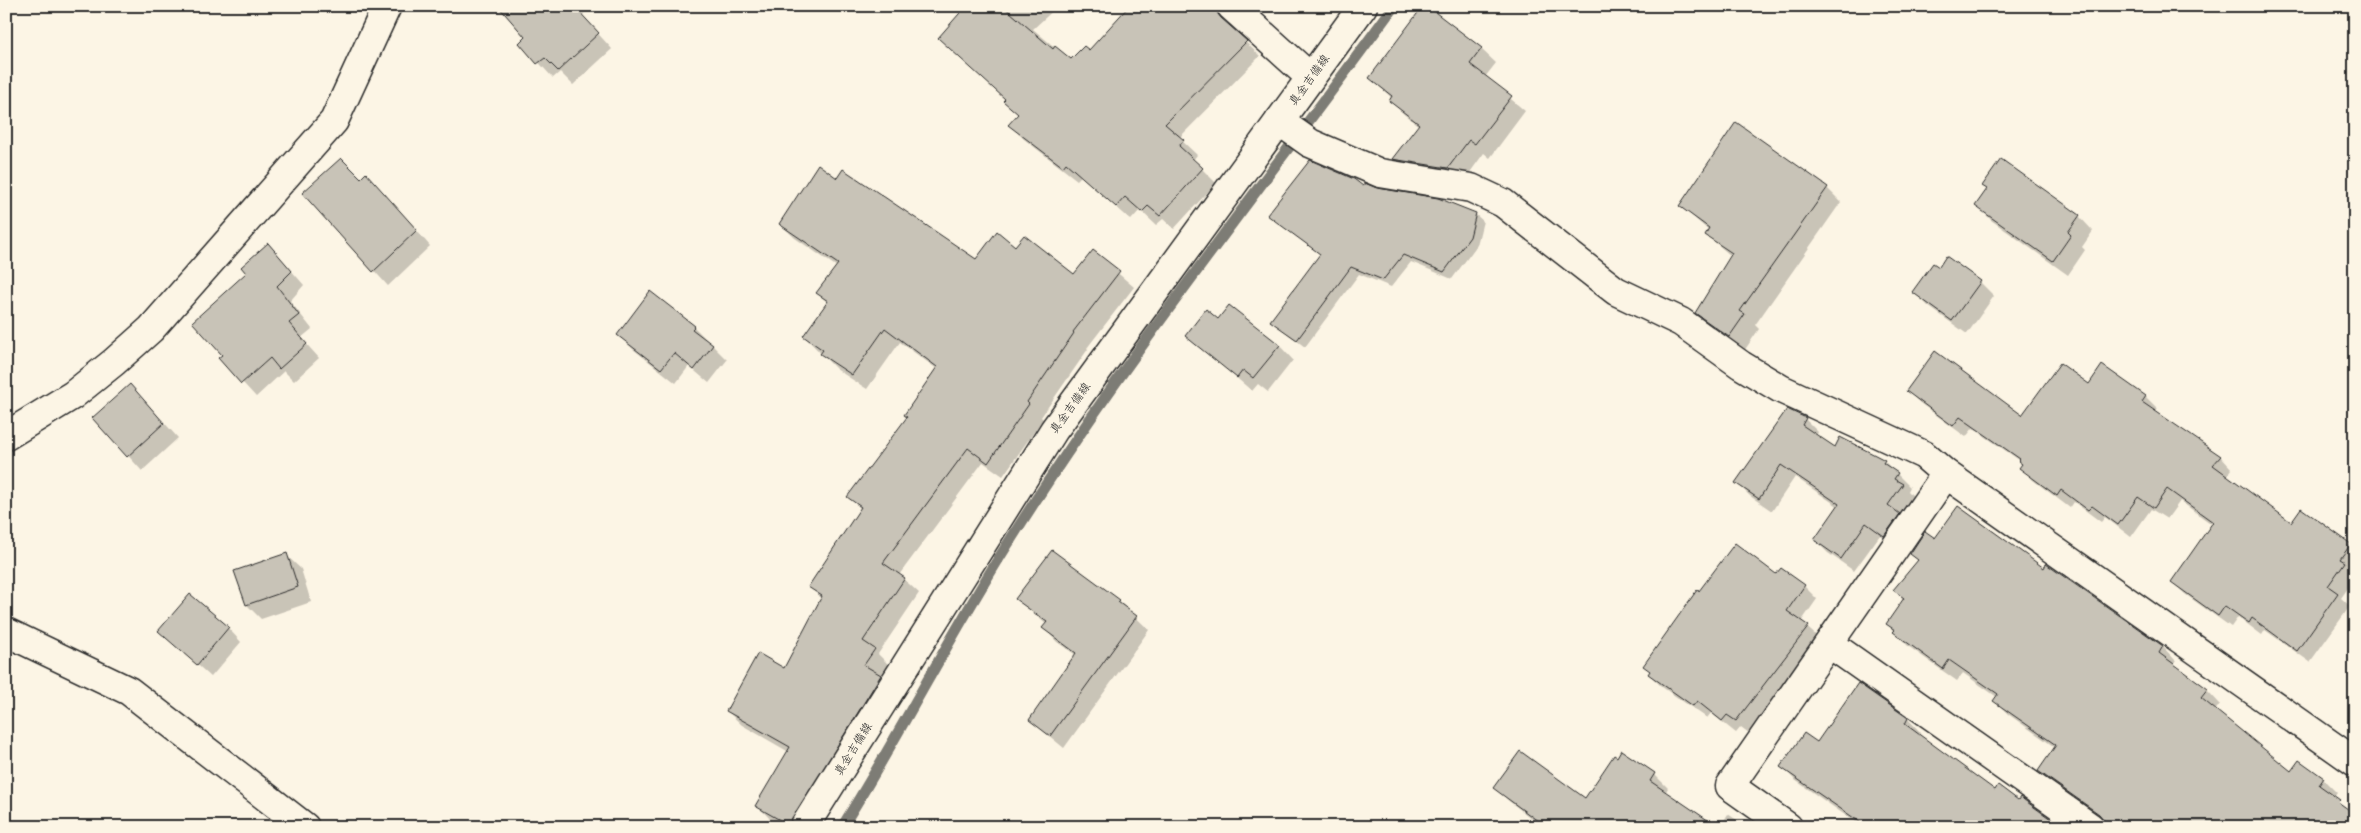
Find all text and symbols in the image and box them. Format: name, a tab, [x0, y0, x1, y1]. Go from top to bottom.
street label: 真金吉備線	[1285, 51, 1333, 109]
street label: 真金吉備線	[1046, 379, 1094, 437]
street label: 真金吉備線	[830, 719, 876, 779]

